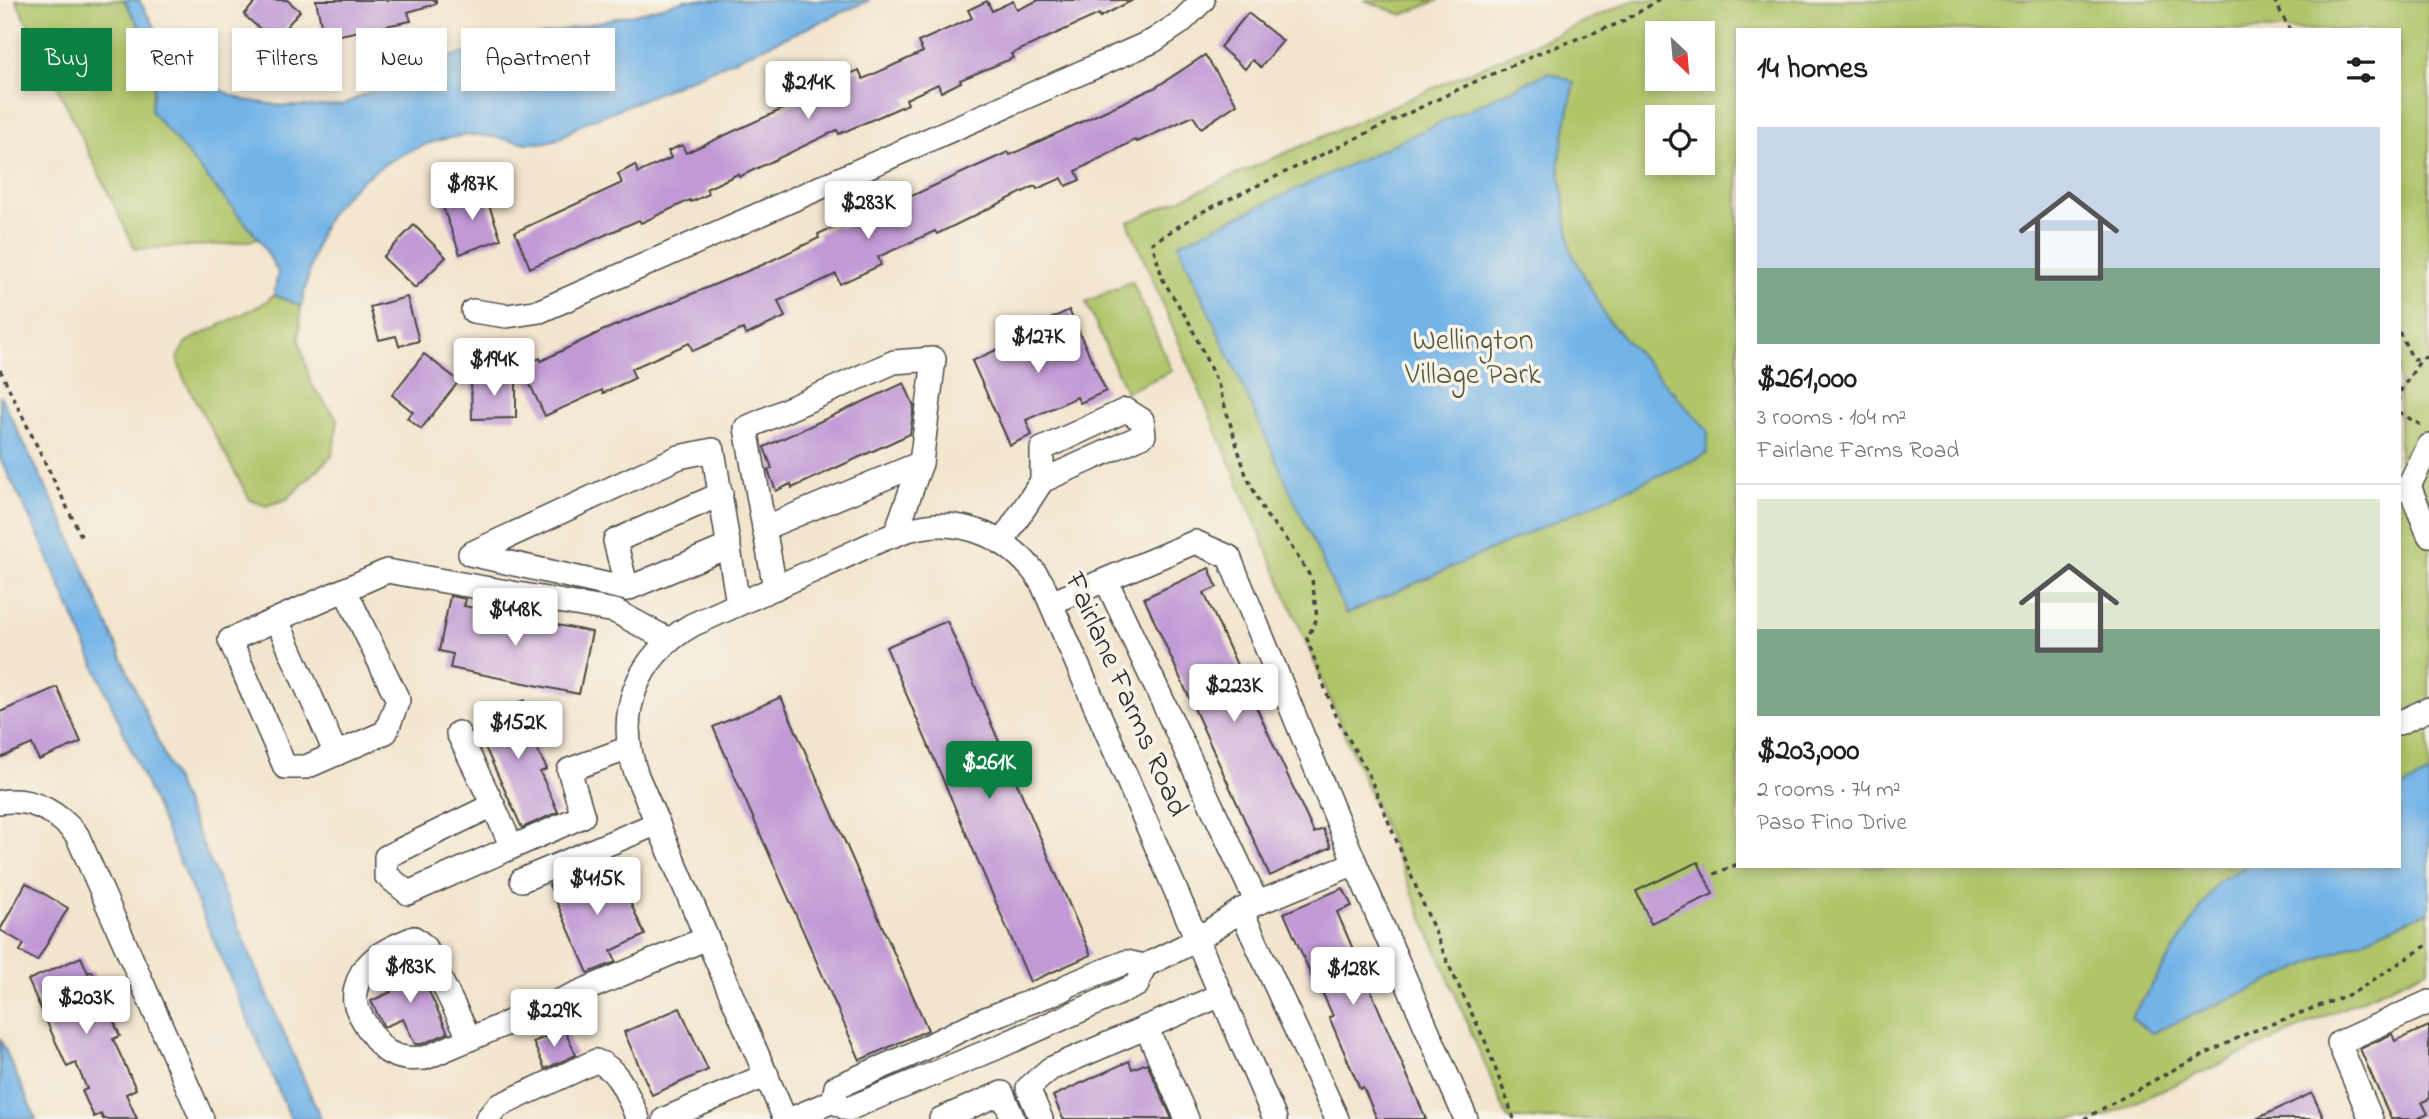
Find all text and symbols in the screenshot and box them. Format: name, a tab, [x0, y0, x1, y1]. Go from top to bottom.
north arrow	[1645, 21, 1715, 91]
map controls	[1645, 21, 1715, 175]
chip: Buy	[21, 28, 112, 91]
chip: Rent	[126, 28, 218, 91]
chip: Filters	[232, 28, 342, 91]
chip: New	[356, 28, 447, 91]
chip: Apartment	[461, 28, 615, 91]
text: 14 homes	[1757, 48, 1868, 92]
icon: filters	[2342, 51, 2380, 89]
pin: $214K	[759, 61, 857, 121]
text: $214K	[781, 67, 835, 100]
button: locate	[1645, 105, 1715, 175]
pin: $187K	[423, 162, 521, 222]
text: $187K	[447, 168, 497, 201]
icon: home	[2006, 173, 2132, 299]
pin: $283K	[819, 182, 917, 241]
text: $283K	[841, 187, 895, 220]
pin: $127K	[989, 316, 1087, 375]
park label: Wellington Village Park	[1404, 320, 1542, 398]
text: $127K	[1011, 321, 1065, 354]
pin: $194K	[445, 338, 543, 398]
text: $194K	[470, 344, 518, 377]
text: $261,000	[1757, 358, 1857, 402]
text: 3 rooms · 104 m²	[1757, 402, 1906, 435]
text: Fairlane Farms Road	[1757, 435, 1959, 468]
icon: home	[2006, 545, 2132, 671]
street label: Fairlane Farms Road	[1051, 565, 1199, 824]
pin: $448K	[466, 588, 564, 648]
text: $448K	[489, 594, 541, 627]
pin: $223K	[1185, 664, 1283, 724]
text: $223K	[1205, 670, 1263, 703]
pin: $152K	[469, 702, 567, 761]
text: $152K	[490, 707, 546, 740]
text: $203,000	[1757, 730, 1859, 774]
pin: $261K	[940, 742, 1038, 801]
text: $261K	[962, 747, 1016, 780]
text: 2 rooms · 74 m²	[1757, 774, 1901, 807]
text: Paso Fino Drive	[1757, 807, 1907, 840]
pin: $415K	[548, 858, 646, 917]
text: $415K	[569, 863, 625, 896]
pin: $183K	[361, 946, 459, 1005]
pin: $128K	[1304, 948, 1402, 1007]
text: $183K	[385, 951, 435, 984]
text: $128K	[1327, 953, 1379, 986]
pin: $203K	[37, 976, 135, 1036]
text: $203K	[58, 982, 114, 1015]
pin: $229K	[505, 990, 603, 1049]
text: $229K	[527, 995, 581, 1028]

